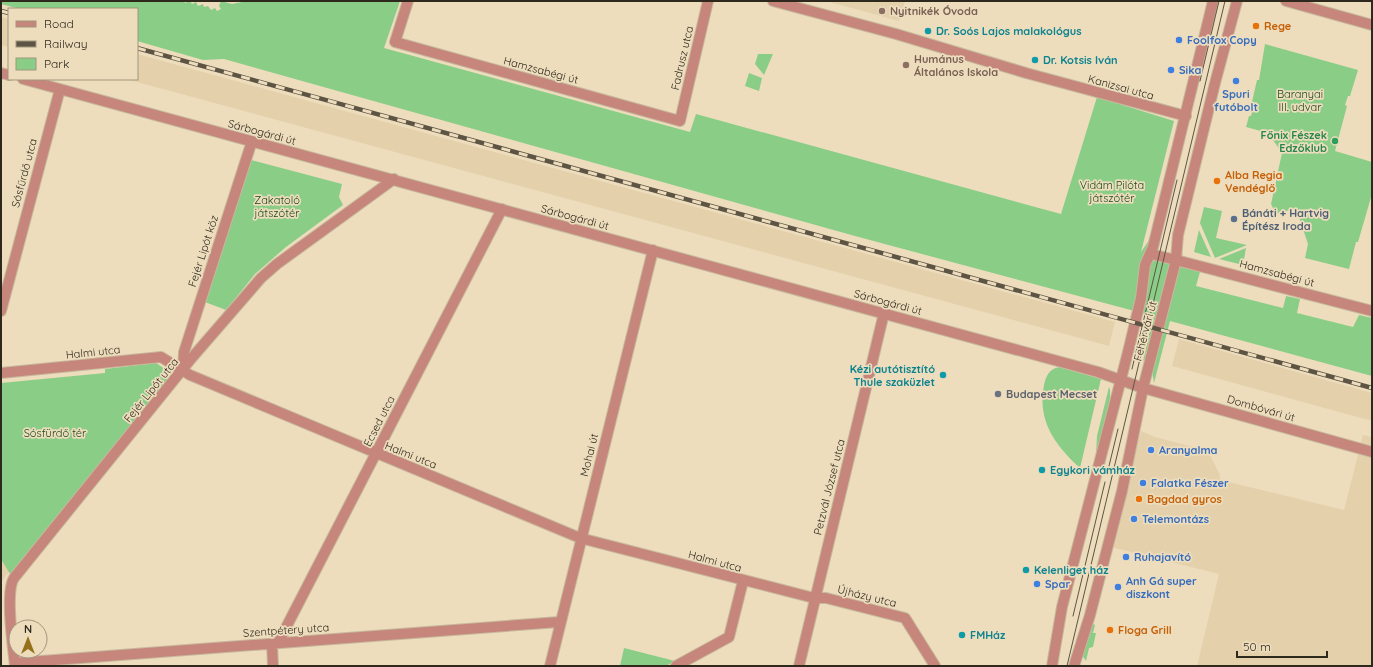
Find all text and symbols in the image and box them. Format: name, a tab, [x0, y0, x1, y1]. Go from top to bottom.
place label: Nyitnikék Óvoda	[890, 4, 978, 18]
marker: Nyitnikék Óvoda	[877, 6, 887, 16]
legend	[8, 8, 138, 80]
text: Road	[44, 16, 74, 31]
place label: Rege	[1264, 19, 1292, 33]
marker: Rege	[1251, 21, 1261, 31]
street label: Fadrusz utca	[668, 24, 696, 92]
place label: Dr. Soós Lajos malakológus	[936, 24, 1082, 38]
marker: Dr. Soós Lajos malakológus	[923, 26, 933, 36]
place label: Foolfox Copy	[1187, 33, 1257, 47]
marker: Foolfox Copy	[1174, 35, 1184, 45]
text: Railway	[44, 36, 88, 51]
place label: Humánus Általános Iskola	[914, 52, 998, 79]
street label: Hamzsabégi út	[502, 53, 580, 87]
place label: Dr. Kotsis Iván	[1043, 53, 1118, 67]
marker: Dr. Kotsis Iván	[1030, 55, 1040, 65]
text: Park	[44, 56, 69, 71]
marker: Humánus Általános Iskola	[901, 60, 911, 70]
place label: Sika	[1179, 63, 1201, 77]
marker: Sika	[1166, 65, 1176, 75]
street label: Kanizsai utca	[1087, 71, 1155, 103]
marker: Spuri futóbolt	[1231, 76, 1241, 86]
place label: Spuri futóbolt	[1214, 87, 1258, 114]
park label: Baranyai III. udvar	[1277, 87, 1323, 114]
street label: Sárbogárdi út	[226, 116, 298, 148]
place label: Főnix Fészek Edzőklub	[1261, 128, 1327, 155]
marker: Főnix Fészek Edzőklub	[1330, 136, 1340, 146]
street label: Sósfürdő utca	[8, 137, 40, 209]
place label: Alba Regia Vendéglő	[1225, 168, 1282, 195]
marker: Alba Regia Vendéglő	[1212, 176, 1222, 186]
park label: Vidám Pilóta játszótér	[1080, 178, 1144, 205]
park label: Zakatoló játszótér	[254, 193, 300, 220]
street label: Sárbogárdi út	[539, 201, 611, 233]
place label: Bánáti + Hartvig Építész Iroda	[1242, 206, 1329, 233]
street label: Fejér Lipót köz	[185, 213, 221, 289]
marker: Bánáti + Hartvig Építész Iroda	[1229, 214, 1239, 224]
street label: Hamzsabégi út	[1238, 256, 1316, 290]
street label: Sárbogárdi út	[852, 286, 924, 318]
street label: Fehérvári út	[1130, 299, 1160, 363]
street label: Halmi utca	[65, 342, 121, 362]
street label: Fejér Lipót utca	[121, 355, 181, 425]
place label: Kézi autótisztító Thule szaküzlet	[850, 362, 935, 389]
marker: Kézi autótisztító Thule szaküzlet	[938, 370, 948, 380]
place label: Budapest Mecset	[1006, 387, 1097, 401]
marker: Budapest Mecset	[993, 389, 1003, 399]
street label: Dombóvári út	[1225, 392, 1297, 424]
street label: Ecsed utca	[360, 393, 398, 449]
park label: Sósfürdő tér	[24, 426, 87, 440]
street label: Mohai út	[577, 432, 601, 478]
street label: Halmi utca	[383, 438, 439, 472]
street label: Petzvál József utca	[810, 438, 848, 536]
place label: Aranyalma	[1159, 443, 1218, 457]
marker: Aranyalma	[1146, 445, 1156, 455]
place label: Egykori vámház	[1050, 463, 1136, 477]
marker: Egykori vámház	[1037, 465, 1047, 475]
place label: Falatka Fészer	[1151, 476, 1229, 490]
marker: Falatka Fészer	[1138, 478, 1148, 488]
place label: Bagdad gyros	[1147, 492, 1222, 506]
marker: Bagdad gyros	[1134, 494, 1144, 504]
place label: Telemontázs	[1142, 512, 1209, 526]
marker: Telemontázs	[1129, 514, 1139, 524]
street label: Halmi utca	[687, 547, 743, 575]
place label: Ruhajavító	[1134, 550, 1191, 564]
marker: Ruhajavító	[1121, 552, 1131, 562]
place label: Kelenliget ház	[1034, 563, 1109, 577]
marker: Kelenliget ház	[1021, 565, 1031, 575]
place label: Anh Gá super diszkont	[1126, 574, 1197, 601]
place label: Spar	[1045, 577, 1070, 591]
marker: Spar	[1032, 579, 1042, 589]
street label: Újházy utca	[836, 582, 898, 610]
marker: Anh Gá super diszkont	[1113, 582, 1123, 592]
north arrow	[8, 619, 48, 659]
street label: Szentpétery utca	[243, 620, 329, 640]
text: N	[24, 622, 32, 636]
place label: Floga Grill	[1118, 623, 1172, 637]
marker: Floga Grill	[1105, 625, 1115, 635]
place label: FMHáz	[970, 628, 1006, 642]
marker: FMHáz	[957, 630, 967, 640]
scale bar	[1237, 633, 1327, 659]
text: 50 m	[1243, 639, 1271, 654]

